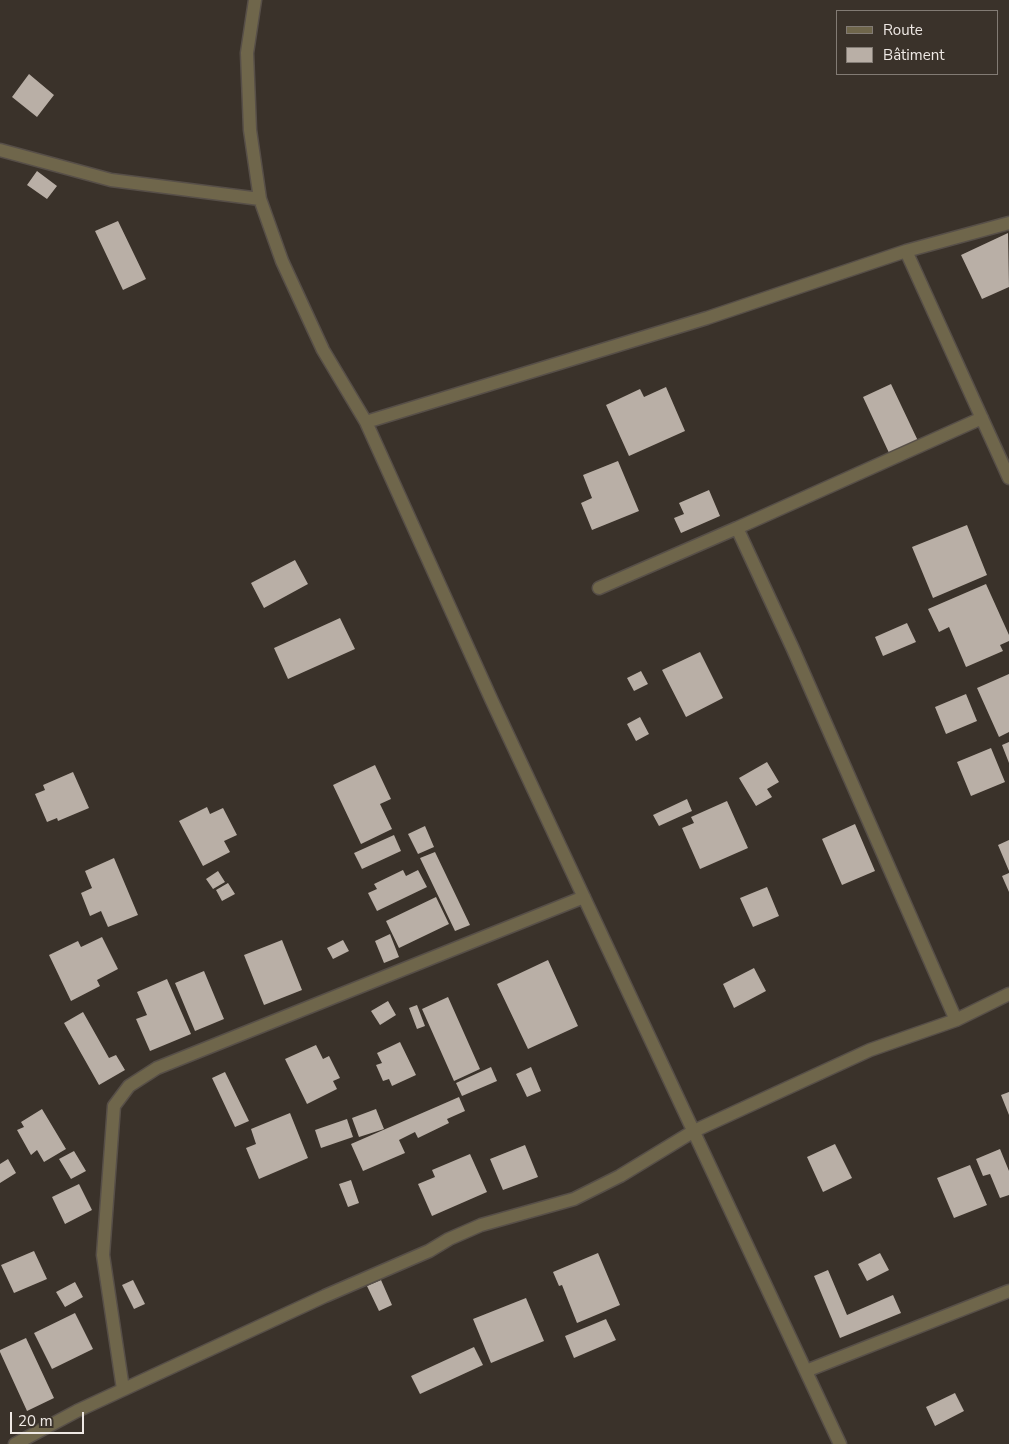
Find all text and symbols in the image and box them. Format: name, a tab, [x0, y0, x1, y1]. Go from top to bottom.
legend	[836, 10, 999, 75]
text: Route	[883, 20, 923, 40]
text: Bâtiment	[883, 45, 944, 65]
scale bar	[12, 1402, 86, 1434]
text: 20 m	[18, 1411, 53, 1431]

